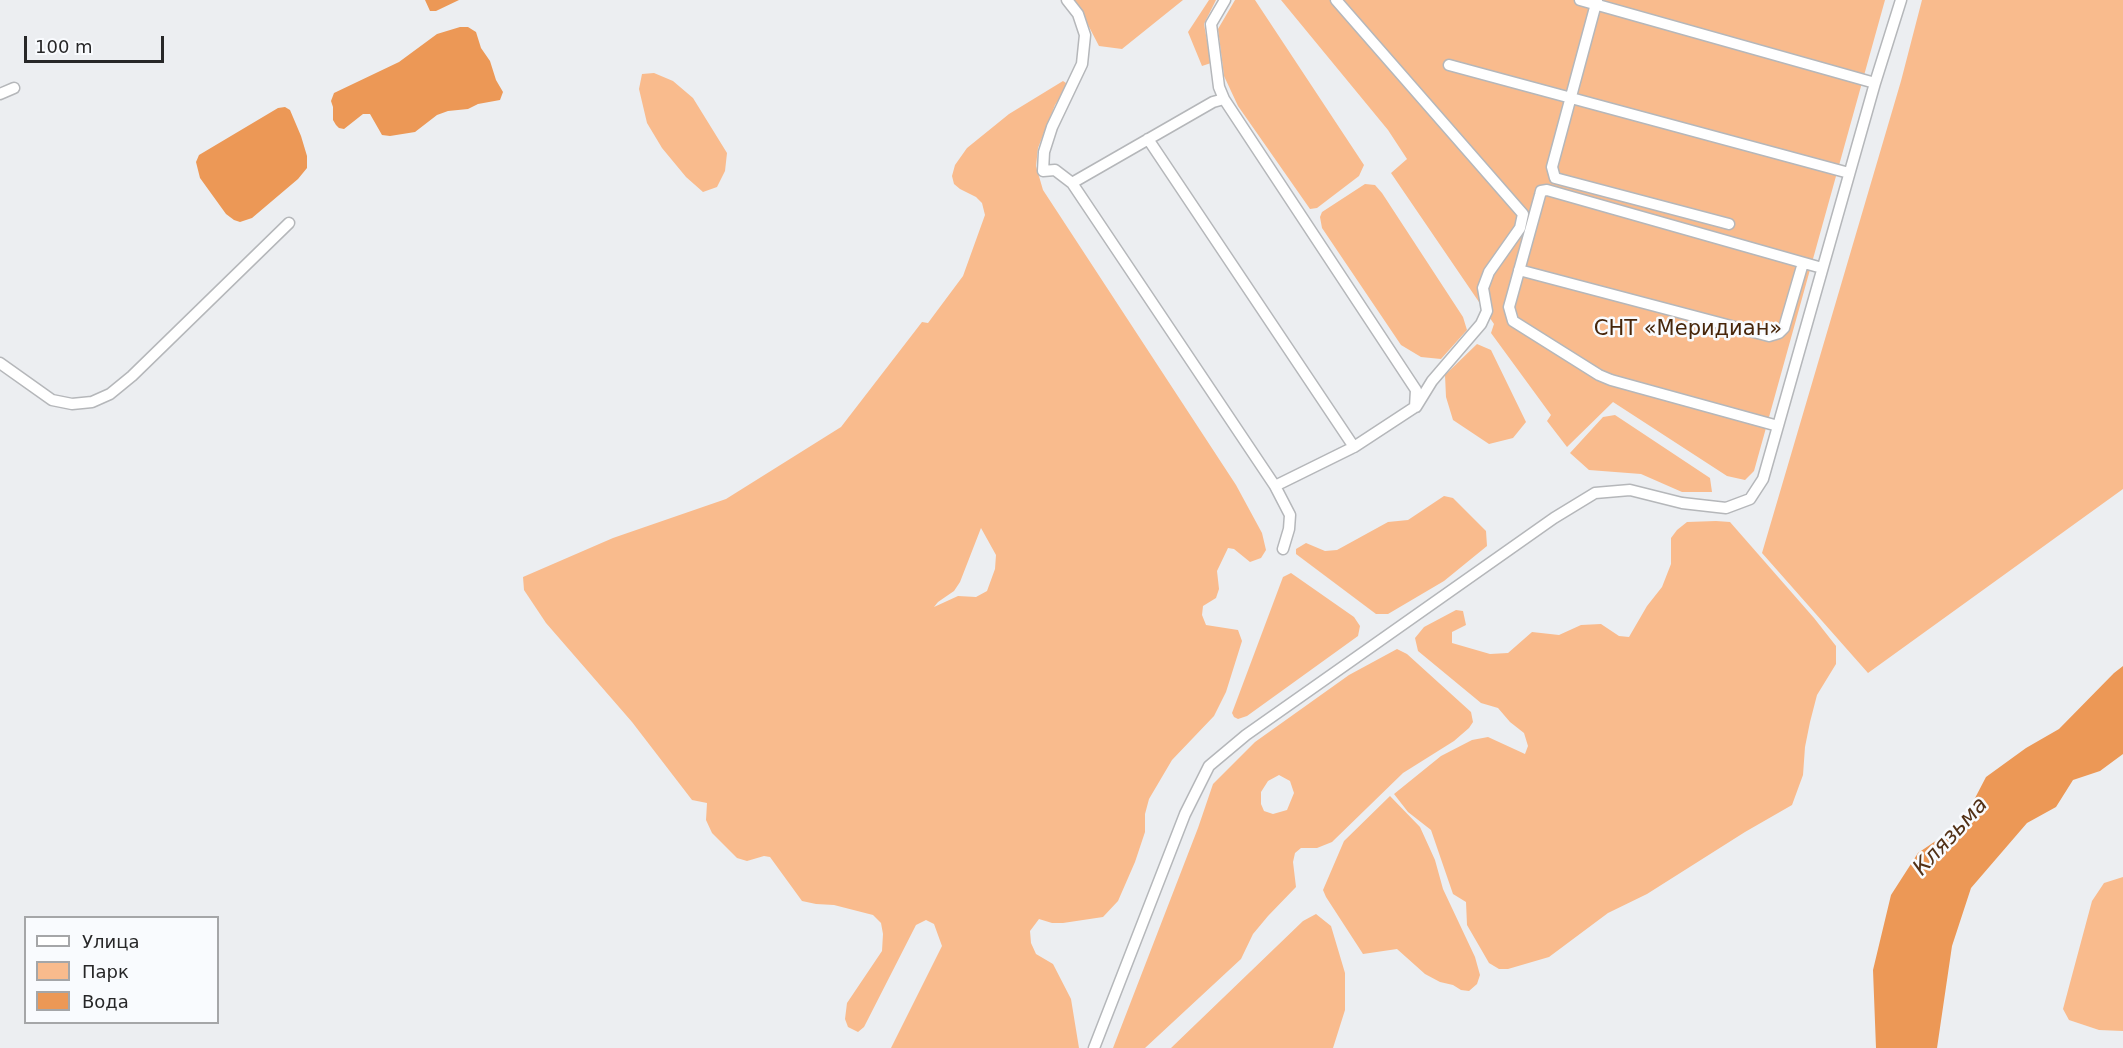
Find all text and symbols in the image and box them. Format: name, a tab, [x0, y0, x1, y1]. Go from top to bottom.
scale bar	[27, 24, 166, 62]
text: 100 m	[35, 36, 93, 57]
park label: СНТ «Меридиан»	[1594, 317, 1782, 343]
water label: Клязьма	[1908, 792, 1994, 882]
legend	[24, 916, 219, 1024]
text: Улица	[82, 931, 139, 952]
text: Парк	[82, 961, 129, 982]
text: Вода	[82, 991, 129, 1012]

